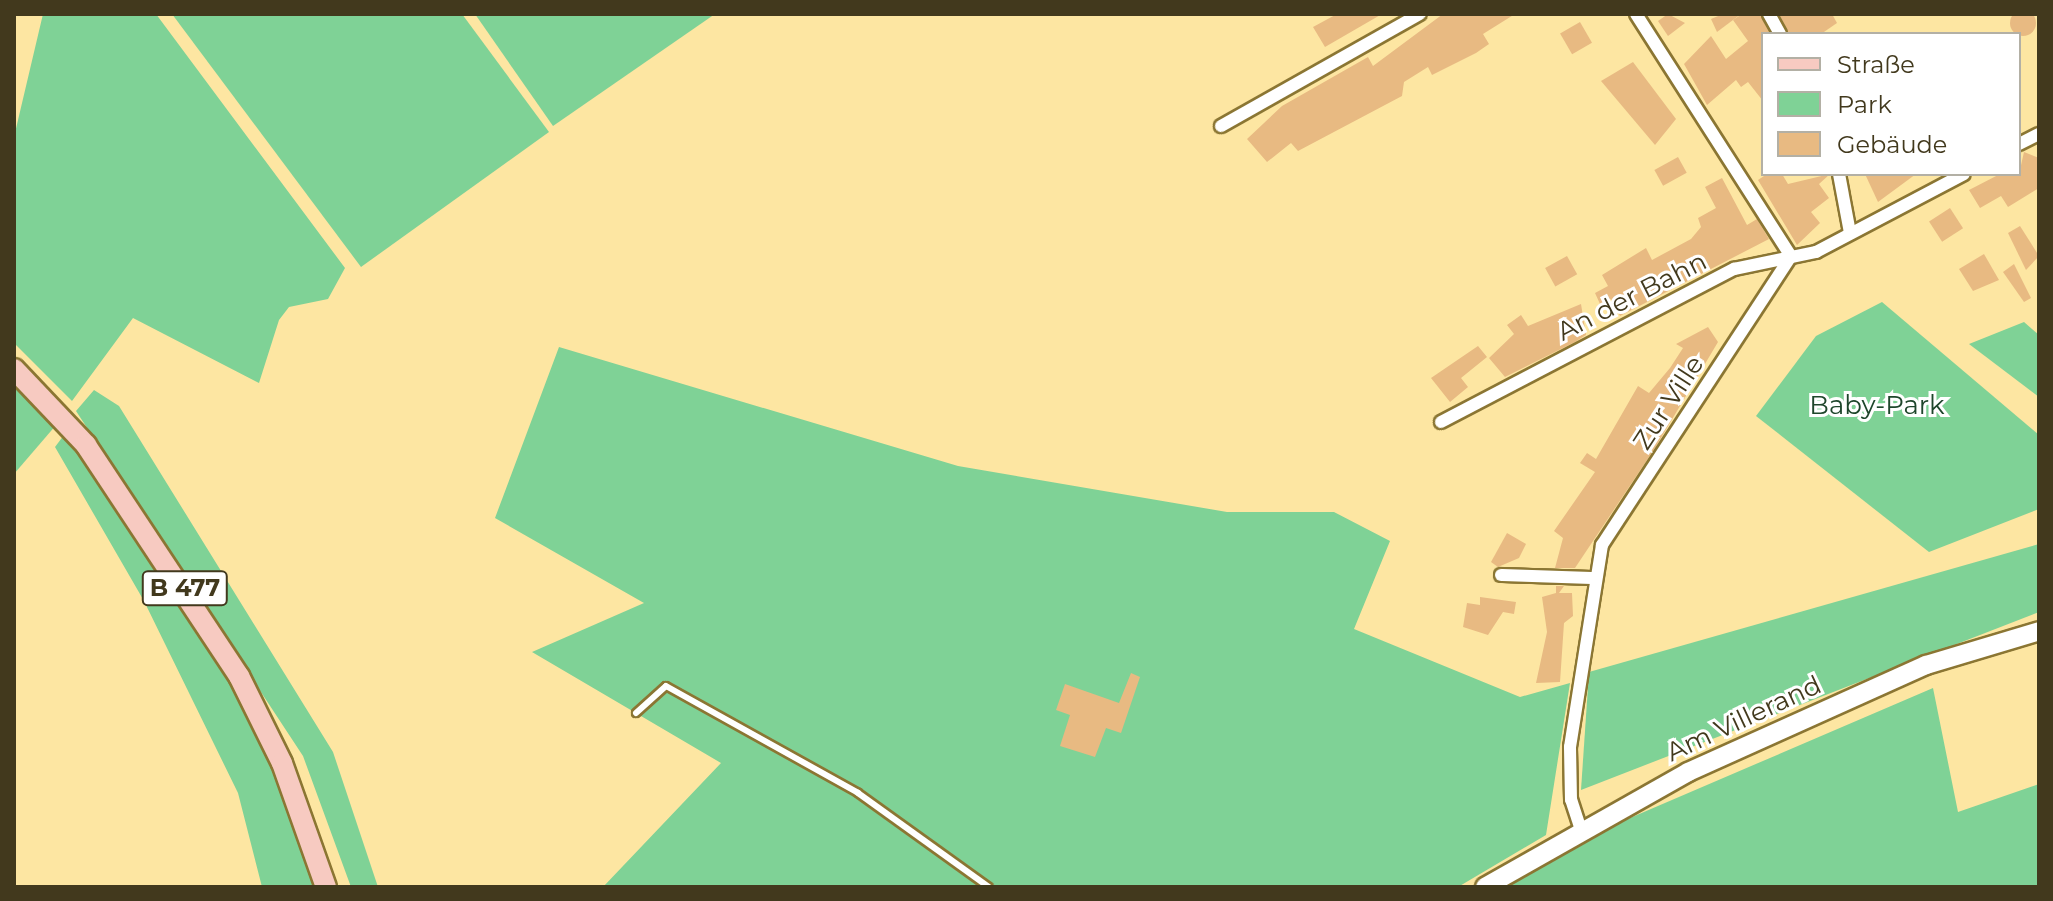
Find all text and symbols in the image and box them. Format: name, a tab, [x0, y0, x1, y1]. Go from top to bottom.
legend	[1761, 32, 2021, 176]
text: Straße	[1837, 50, 1915, 79]
text: Park	[1837, 90, 1892, 119]
text: Gebäude	[1837, 130, 1947, 159]
street label: An der Bahn	[1552, 246, 1712, 348]
street label: Zur Ville	[1627, 350, 1711, 456]
park label: Baby-Park	[1809, 390, 1945, 422]
road number: B 477	[141, 568, 229, 608]
street label: Am Villerand	[1662, 670, 1826, 768]

